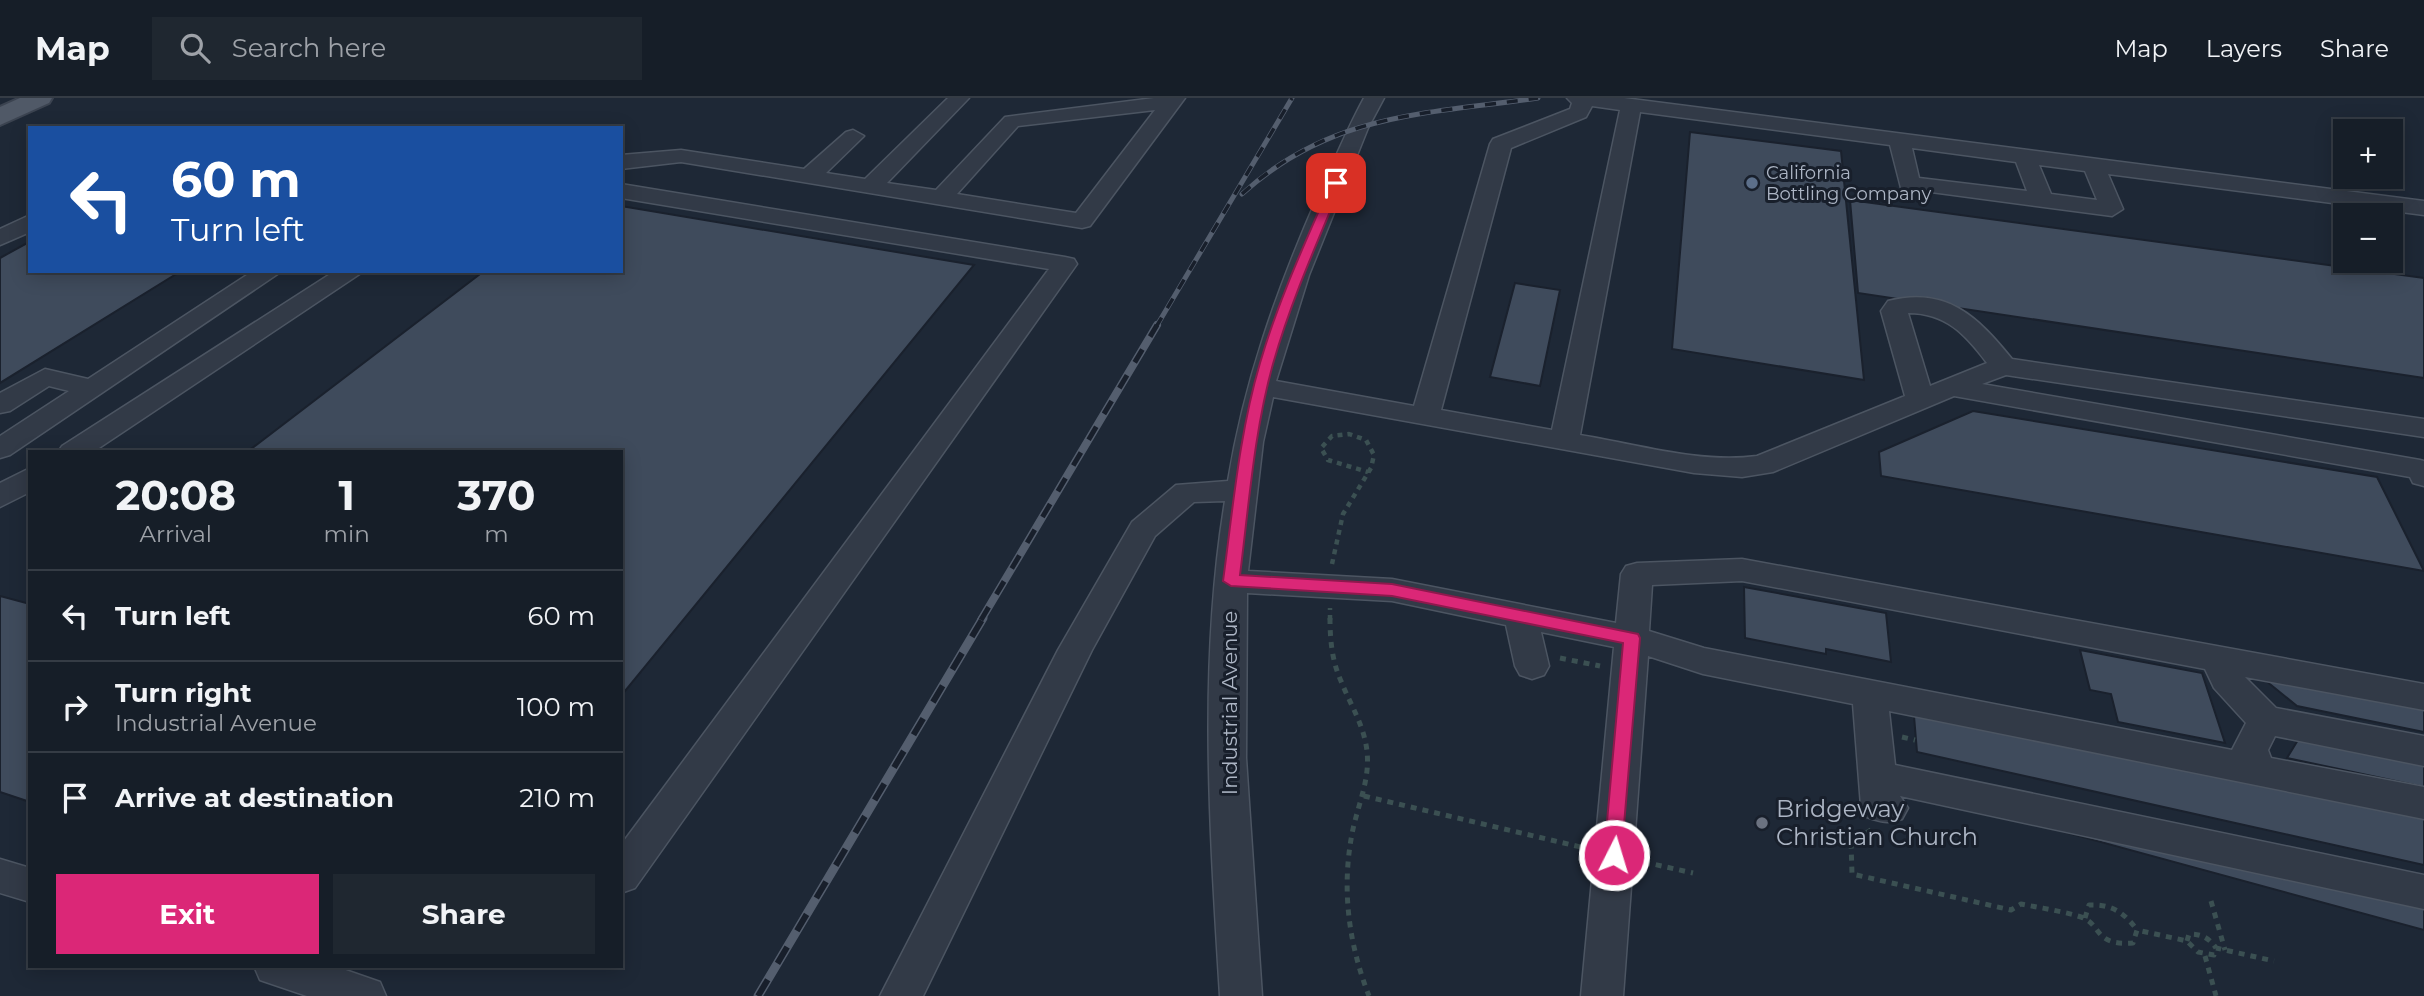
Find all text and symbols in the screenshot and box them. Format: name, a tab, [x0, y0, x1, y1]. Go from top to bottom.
search box	[152, 17, 642, 80]
text: Map	[35, 28, 110, 68]
icon: search	[176, 29, 214, 67]
text: Search here	[232, 32, 386, 64]
text: Map	[2114, 34, 2168, 63]
text: Layers	[2206, 34, 2282, 63]
text: Share	[2320, 34, 2389, 63]
map controls	[2333, 119, 2403, 273]
button: +	[2333, 119, 2403, 189]
text: 60 m	[171, 150, 301, 209]
pin	[1306, 153, 1366, 213]
icon: left	[56, 154, 147, 245]
place label: California Bottling Company	[1766, 162, 1931, 205]
icon: arrive	[1317, 164, 1355, 202]
marker: California Bottling Company	[1744, 175, 1760, 191]
button: −	[2333, 203, 2403, 273]
text: Turn left	[171, 210, 305, 249]
text: 20:08	[116, 469, 236, 521]
text: 1	[338, 469, 355, 521]
text: 370	[457, 469, 535, 521]
text: Arrival	[140, 520, 212, 548]
text: min	[324, 520, 370, 548]
text: m	[484, 520, 509, 548]
icon: left	[56, 597, 94, 635]
text: Turn left	[115, 600, 231, 632]
text: 60 m	[528, 600, 595, 632]
street label: Industrial Avenue	[1217, 611, 1242, 795]
text: Turn right	[115, 677, 251, 709]
icon: right	[56, 688, 94, 726]
text: 100 m	[517, 691, 595, 723]
text: Industrial Avenue	[115, 709, 317, 737]
icon: arrive	[56, 779, 94, 817]
text: Arrive at destination	[115, 782, 394, 814]
text: 210 m	[519, 782, 595, 814]
place label: Bridgeway Christian Church	[1776, 794, 1978, 851]
marker: Bridgeway Christian Church	[1754, 815, 1770, 831]
position arrow	[1577, 818, 1651, 892]
button: Exit	[56, 874, 319, 954]
button: Share	[333, 874, 595, 954]

